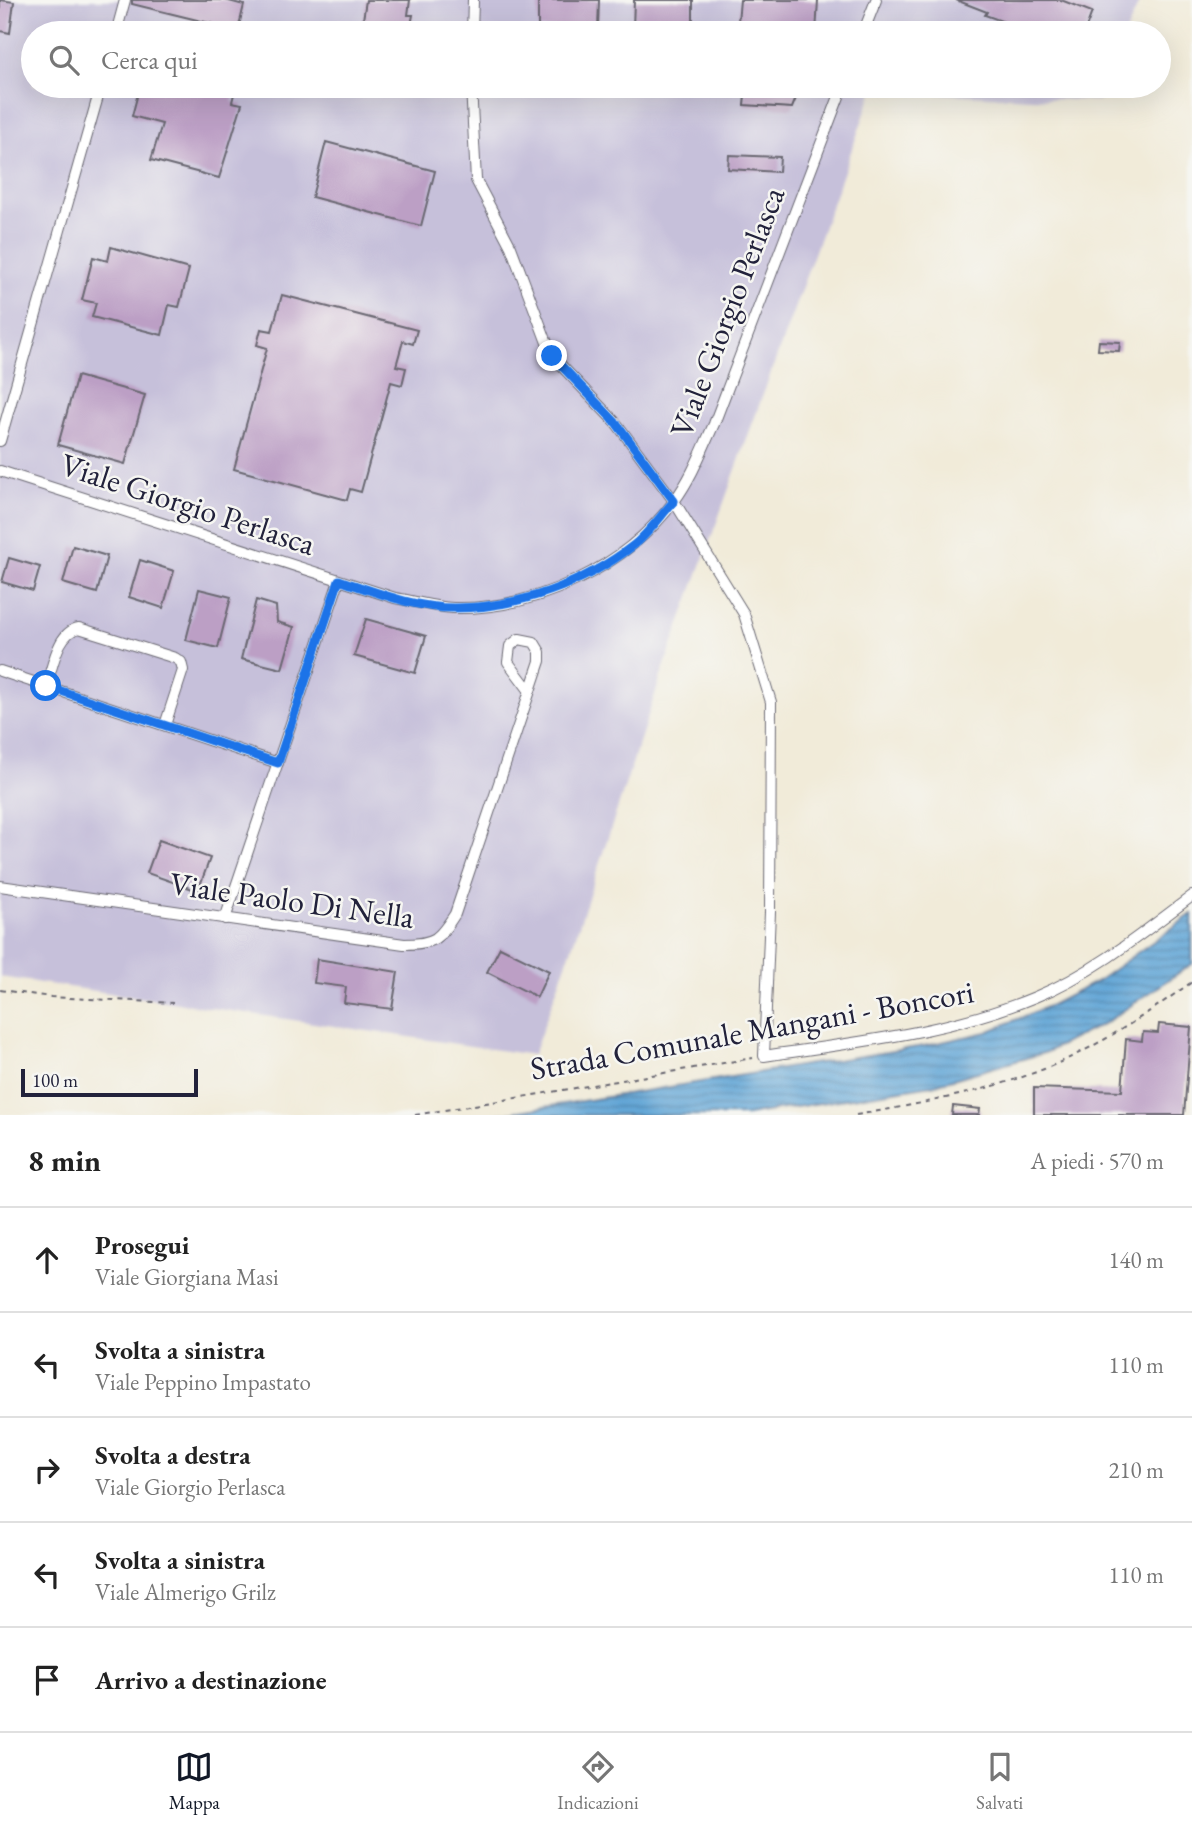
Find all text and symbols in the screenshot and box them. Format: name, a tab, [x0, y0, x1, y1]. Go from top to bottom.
search box	[21, 21, 1171, 98]
icon: search	[45, 41, 83, 79]
text: Cerca qui	[101, 43, 198, 77]
street label: Viale Giorgio Perlasca	[660, 181, 794, 443]
route end	[536, 340, 567, 371]
street label: Viale Giorgio Perlasca	[55, 443, 321, 565]
route start	[30, 670, 61, 701]
street label: Viale Paolo Di Nella	[167, 862, 417, 938]
street label: Strada Comunale Mangani - Boncori	[527, 970, 977, 1090]
scale bar	[21, 1066, 198, 1098]
text: 100 m	[32, 1068, 78, 1093]
text: 8 min	[28, 1141, 101, 1180]
text: A piedi · 570 m	[1030, 1146, 1164, 1176]
text: Prosegui	[95, 1228, 190, 1262]
icon: ahead	[28, 1241, 66, 1279]
text: 140 m	[1108, 1245, 1164, 1275]
text: Viale Giorgiana Masi	[95, 1262, 279, 1292]
text: Svolta a sinistra	[95, 1333, 265, 1367]
icon: left	[28, 1346, 66, 1384]
text: 110 m	[1108, 1350, 1164, 1380]
text: Viale Peppino Impastato	[95, 1367, 311, 1397]
text: Svolta a destra	[95, 1438, 251, 1472]
icon: right	[28, 1451, 66, 1489]
text: 210 m	[1108, 1455, 1164, 1485]
text: Viale Giorgio Perlasca	[95, 1472, 286, 1502]
text: Svolta a sinistra	[95, 1543, 265, 1577]
icon: left	[28, 1556, 66, 1594]
text: 110 m	[1108, 1560, 1164, 1590]
text: Viale Almerigo Grilz	[95, 1577, 276, 1607]
icon: arrive	[28, 1661, 66, 1699]
text: Arrivo a destinazione	[95, 1663, 327, 1697]
tab: Mappa	[169, 1748, 220, 1815]
tab: Indicazioni	[557, 1748, 639, 1815]
tab: Salvati	[976, 1748, 1023, 1815]

